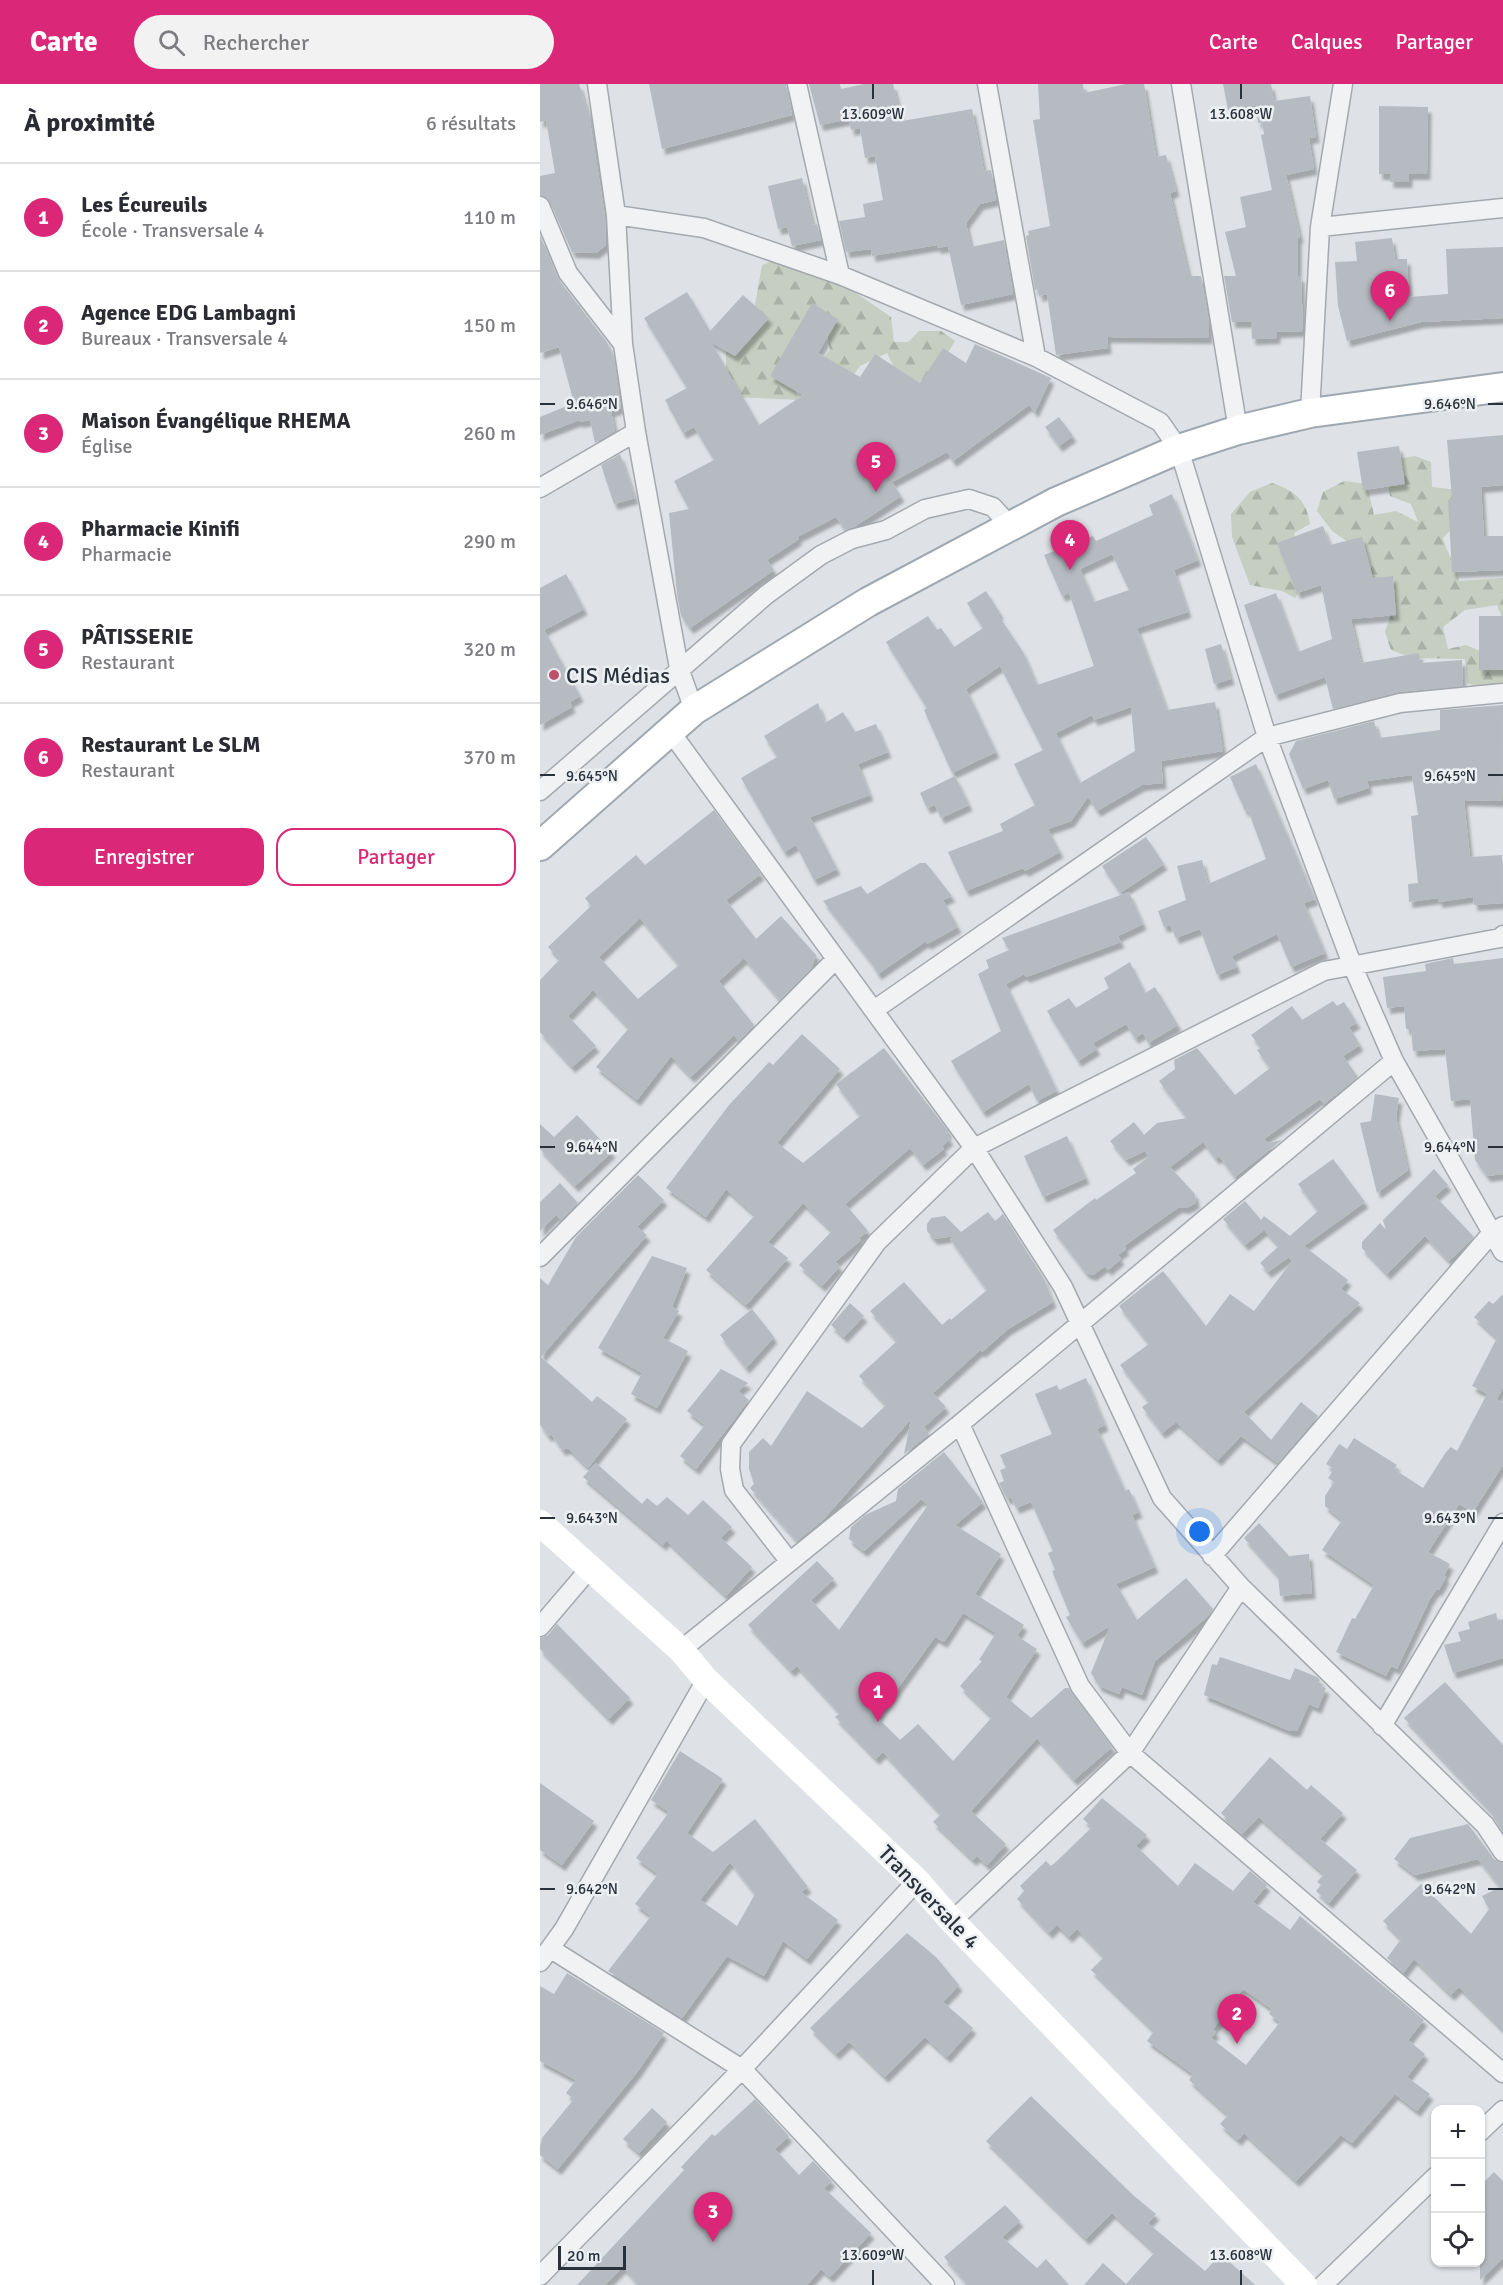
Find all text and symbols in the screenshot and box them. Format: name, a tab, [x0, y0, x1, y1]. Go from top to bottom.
search box	[134, 15, 554, 69]
text: Carte	[30, 25, 98, 59]
icon: search	[155, 26, 188, 59]
text: Rechercher	[203, 29, 309, 56]
text: Carte	[1209, 29, 1258, 55]
text: Calques	[1291, 29, 1362, 55]
text: Partager	[1395, 29, 1473, 55]
text: 13.609°W	[842, 105, 905, 123]
text: 13.608°W	[1210, 105, 1273, 123]
text: À proximité	[24, 107, 155, 139]
text: 6 résultats	[426, 111, 516, 136]
text: Les Écureuils	[81, 191, 207, 218]
text: 1	[38, 205, 49, 230]
text: 110 m	[463, 205, 516, 230]
text: École · Transversale 4	[81, 218, 264, 243]
pin: 6	[1370, 272, 1410, 321]
text: Agence EDG Lambagni	[81, 299, 296, 326]
text: 2	[38, 313, 49, 338]
text: 150 m	[463, 313, 516, 338]
text: Bureaux · Transversale 4	[81, 326, 288, 351]
text: 9.646°N	[566, 395, 618, 413]
text: 9.646°N	[1424, 395, 1476, 413]
text: Maison Évangélique RHEMA	[81, 407, 351, 434]
text: 3	[38, 421, 49, 446]
text: 260 m	[463, 421, 516, 446]
text: Église	[81, 434, 133, 459]
pin: 5	[856, 442, 896, 492]
text: Pharmacie Kinifi	[81, 515, 240, 542]
pin: 4	[1050, 520, 1090, 570]
text: 4	[38, 529, 49, 554]
text: 290 m	[463, 529, 516, 554]
text: Pharmacie	[81, 542, 172, 567]
text: PÂTISSERIE	[81, 623, 194, 650]
text: 5	[38, 637, 49, 662]
text: 320 m	[463, 637, 516, 662]
text: Restaurant	[81, 650, 175, 675]
place label: CIS Médias	[566, 662, 670, 689]
marker: CIS Médias	[547, 668, 561, 682]
text: Restaurant Le SLM	[81, 731, 261, 758]
text: 6	[38, 745, 49, 770]
text: 370 m	[463, 745, 516, 770]
text: Restaurant	[81, 758, 175, 783]
text: 9.645°N	[566, 767, 618, 785]
text: 9.645°N	[1424, 767, 1476, 785]
button: Enregistrer	[24, 828, 264, 886]
button: Partager	[276, 828, 516, 886]
text: 9.644°N	[566, 1138, 618, 1156]
text: 9.644°N	[1424, 1138, 1476, 1156]
text: 9.643°N	[566, 1509, 618, 1527]
text: 9.643°N	[1424, 1509, 1476, 1527]
your location	[1185, 1517, 1214, 1546]
pin: 1	[858, 1672, 898, 1722]
street label: Transversale 4	[873, 1839, 985, 1955]
text: 9.642°N	[566, 1880, 618, 1898]
text: 9.642°N	[1424, 1880, 1476, 1898]
pin: 2	[1218, 1994, 1256, 2044]
map controls	[1431, 2105, 1485, 2267]
button: +	[1431, 2105, 1485, 2159]
button: −	[1431, 2159, 1485, 2213]
pin: 3	[694, 2192, 732, 2242]
button: locate	[1431, 2213, 1485, 2267]
scale bar	[558, 2243, 626, 2270]
text: 20 m	[567, 2246, 601, 2266]
text: 13.609°W	[842, 2246, 905, 2264]
text: 13.608°W	[1210, 2246, 1273, 2264]

